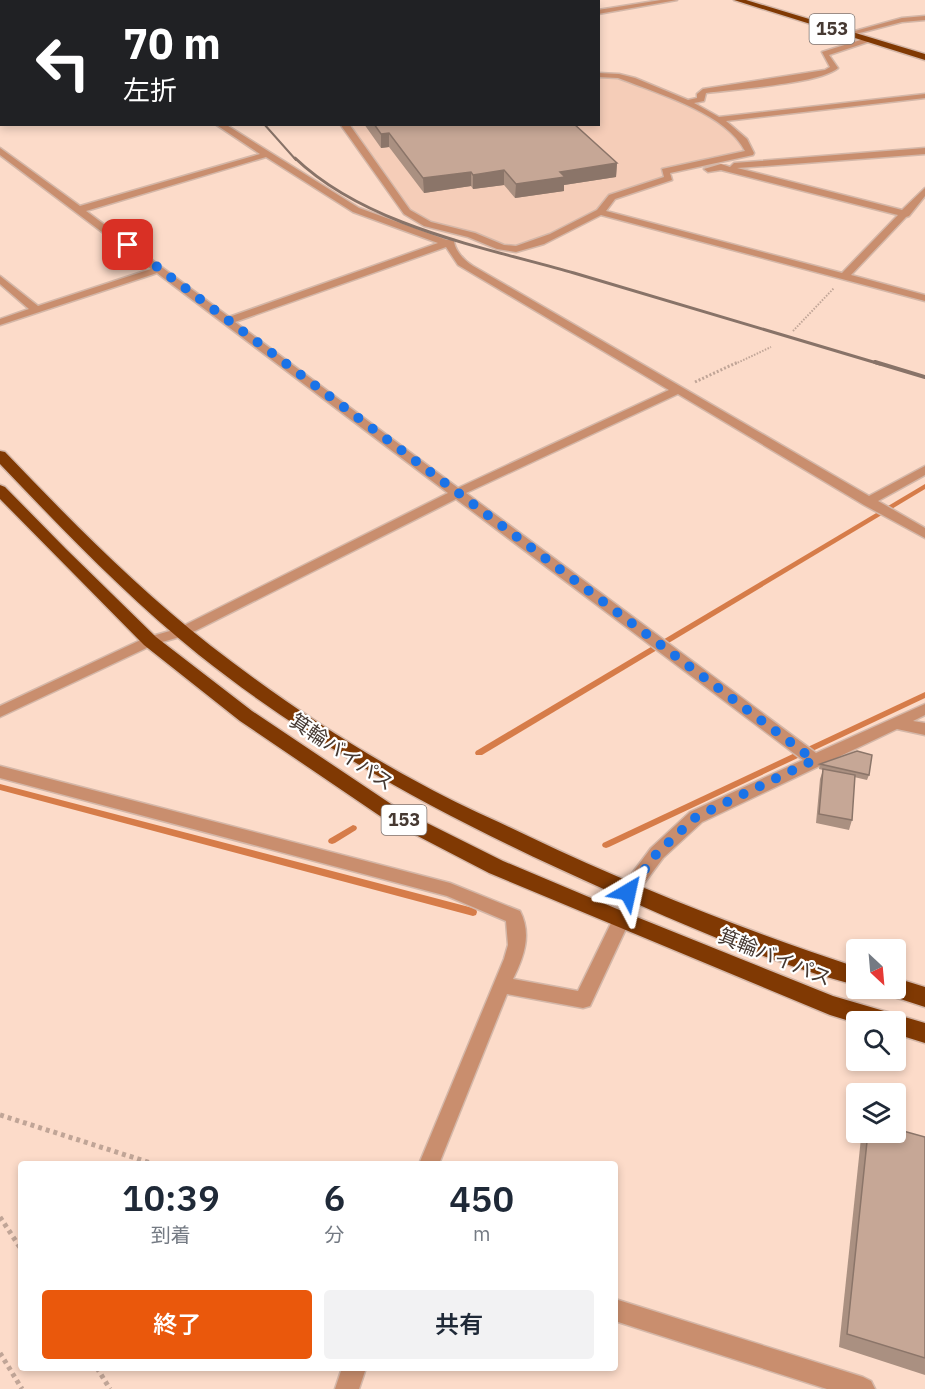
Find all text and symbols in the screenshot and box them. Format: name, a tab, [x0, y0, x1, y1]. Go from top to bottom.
road number: 153	[810, 14, 854, 44]
text: 70 m	[123, 16, 221, 71]
icon: left	[24, 24, 102, 102]
text: 左折	[123, 72, 177, 107]
pin	[102, 219, 153, 270]
icon: arrive	[111, 228, 144, 261]
street label: 箕輪バイパス	[285, 707, 399, 796]
road number: 153	[382, 805, 426, 835]
position arrow	[596, 860, 660, 924]
street label: 箕輪バイパス	[715, 922, 836, 991]
north arrow	[846, 939, 906, 999]
map controls	[846, 939, 906, 1143]
button: search	[846, 1011, 906, 1071]
button: layers	[846, 1083, 906, 1143]
text: 10:39	[122, 1174, 220, 1221]
text: 6	[324, 1174, 345, 1221]
text: 450	[449, 1175, 514, 1222]
text: m	[473, 1220, 490, 1247]
text: 到着	[151, 1221, 191, 1248]
text: 分	[325, 1221, 345, 1248]
button: 終了	[42, 1290, 312, 1359]
button: 共有	[324, 1290, 594, 1359]

